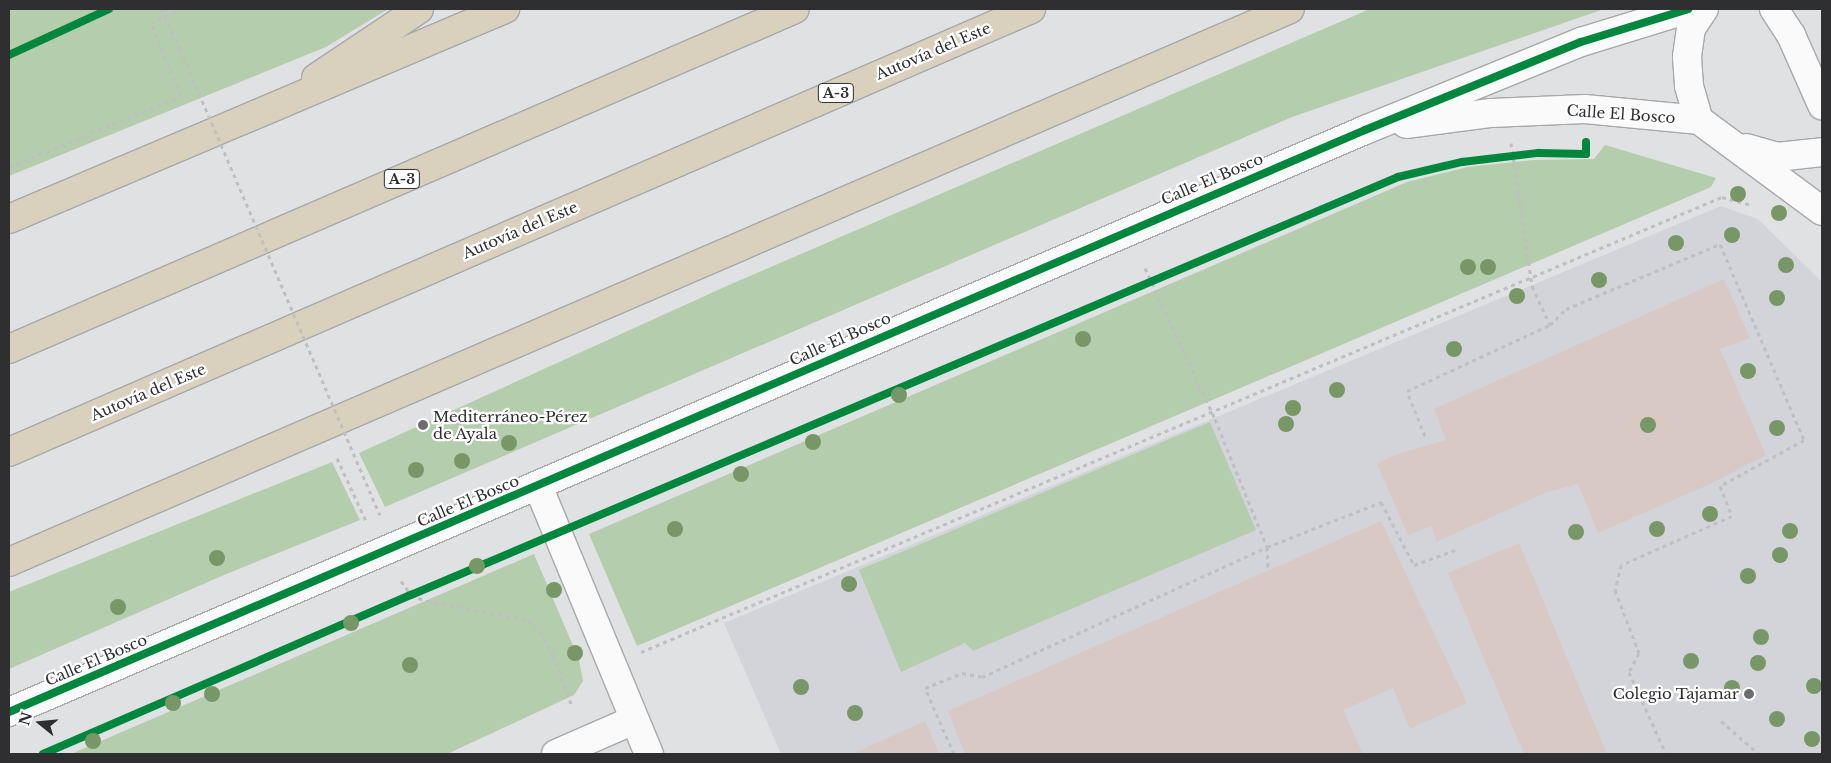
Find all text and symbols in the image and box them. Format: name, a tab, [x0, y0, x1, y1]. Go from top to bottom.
street label: Autovía del Este	[873, 19, 993, 83]
road number: A-3	[817, 82, 855, 105]
street label: Calle El Bosco	[1566, 101, 1676, 127]
street label: Calle El Bosco	[1158, 149, 1266, 209]
road number: A-3	[383, 168, 421, 190]
street label: Autovía del Este	[460, 198, 580, 262]
street label: Calle El Bosco	[787, 309, 893, 369]
street label: Autovía del Este	[88, 360, 208, 424]
place label: Mediterráneo-Pérez de Ayala	[433, 407, 588, 442]
marker: Mediterráneo-Pérez de Ayala	[417, 419, 429, 431]
street label: Calle El Bosco	[414, 471, 522, 531]
street label: Calle El Bosco	[42, 630, 150, 690]
place label: Colegio Tajamar	[1612, 685, 1739, 703]
marker: Colegio Tajamar	[1743, 688, 1755, 700]
north arrow	[15, 698, 65, 748]
text: N	[15, 710, 36, 728]

